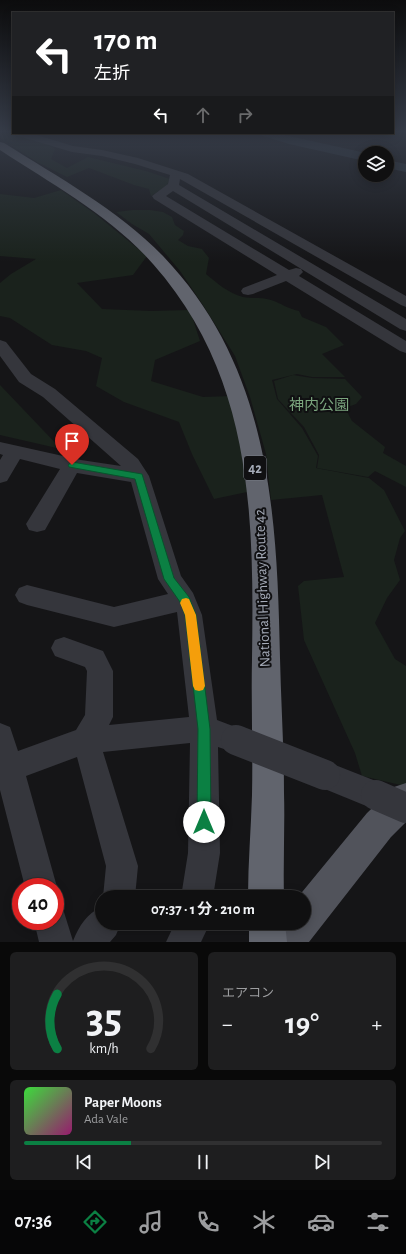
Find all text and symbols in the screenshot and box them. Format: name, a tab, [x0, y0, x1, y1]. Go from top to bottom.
text: 170 m	[94, 27, 158, 55]
icon: left	[28, 28, 80, 80]
text: 左折	[94, 65, 130, 83]
icon: left	[150, 104, 172, 126]
icon: ahead	[192, 104, 214, 126]
icon: right	[234, 104, 256, 126]
map controls	[358, 146, 394, 182]
button: layers	[358, 146, 394, 182]
park label: 神内公園	[289, 397, 349, 413]
pin	[55, 424, 89, 465]
icon: arrive	[61, 430, 83, 452]
road number: 42	[244, 456, 266, 480]
street label: National Highway Route 42	[252, 508, 273, 667]
position arrow	[183, 801, 225, 843]
speed limit sign: 40	[12, 878, 64, 930]
text: 07:37 · 1 分 · 210 m	[151, 902, 255, 917]
text: エアコン	[222, 987, 274, 1000]
text: 35	[86, 999, 122, 1040]
text: 19°	[285, 1009, 319, 1039]
text: −	[222, 1013, 233, 1035]
text: +	[371, 1013, 382, 1035]
text: km/h	[89, 1042, 119, 1056]
text: Paper Moons	[84, 1095, 162, 1110]
text: Ada Vale	[84, 1113, 128, 1126]
icon: previous	[73, 1151, 95, 1173]
icon: pause	[192, 1151, 214, 1173]
icon: next	[311, 1151, 333, 1173]
icon: directions	[81, 1208, 109, 1236]
icon: music	[137, 1208, 165, 1236]
icon: phone	[194, 1208, 222, 1236]
icon: climate	[250, 1208, 278, 1236]
icon: car	[307, 1208, 335, 1236]
icon: filters	[364, 1208, 392, 1236]
text: 07:36	[14, 1213, 52, 1231]

